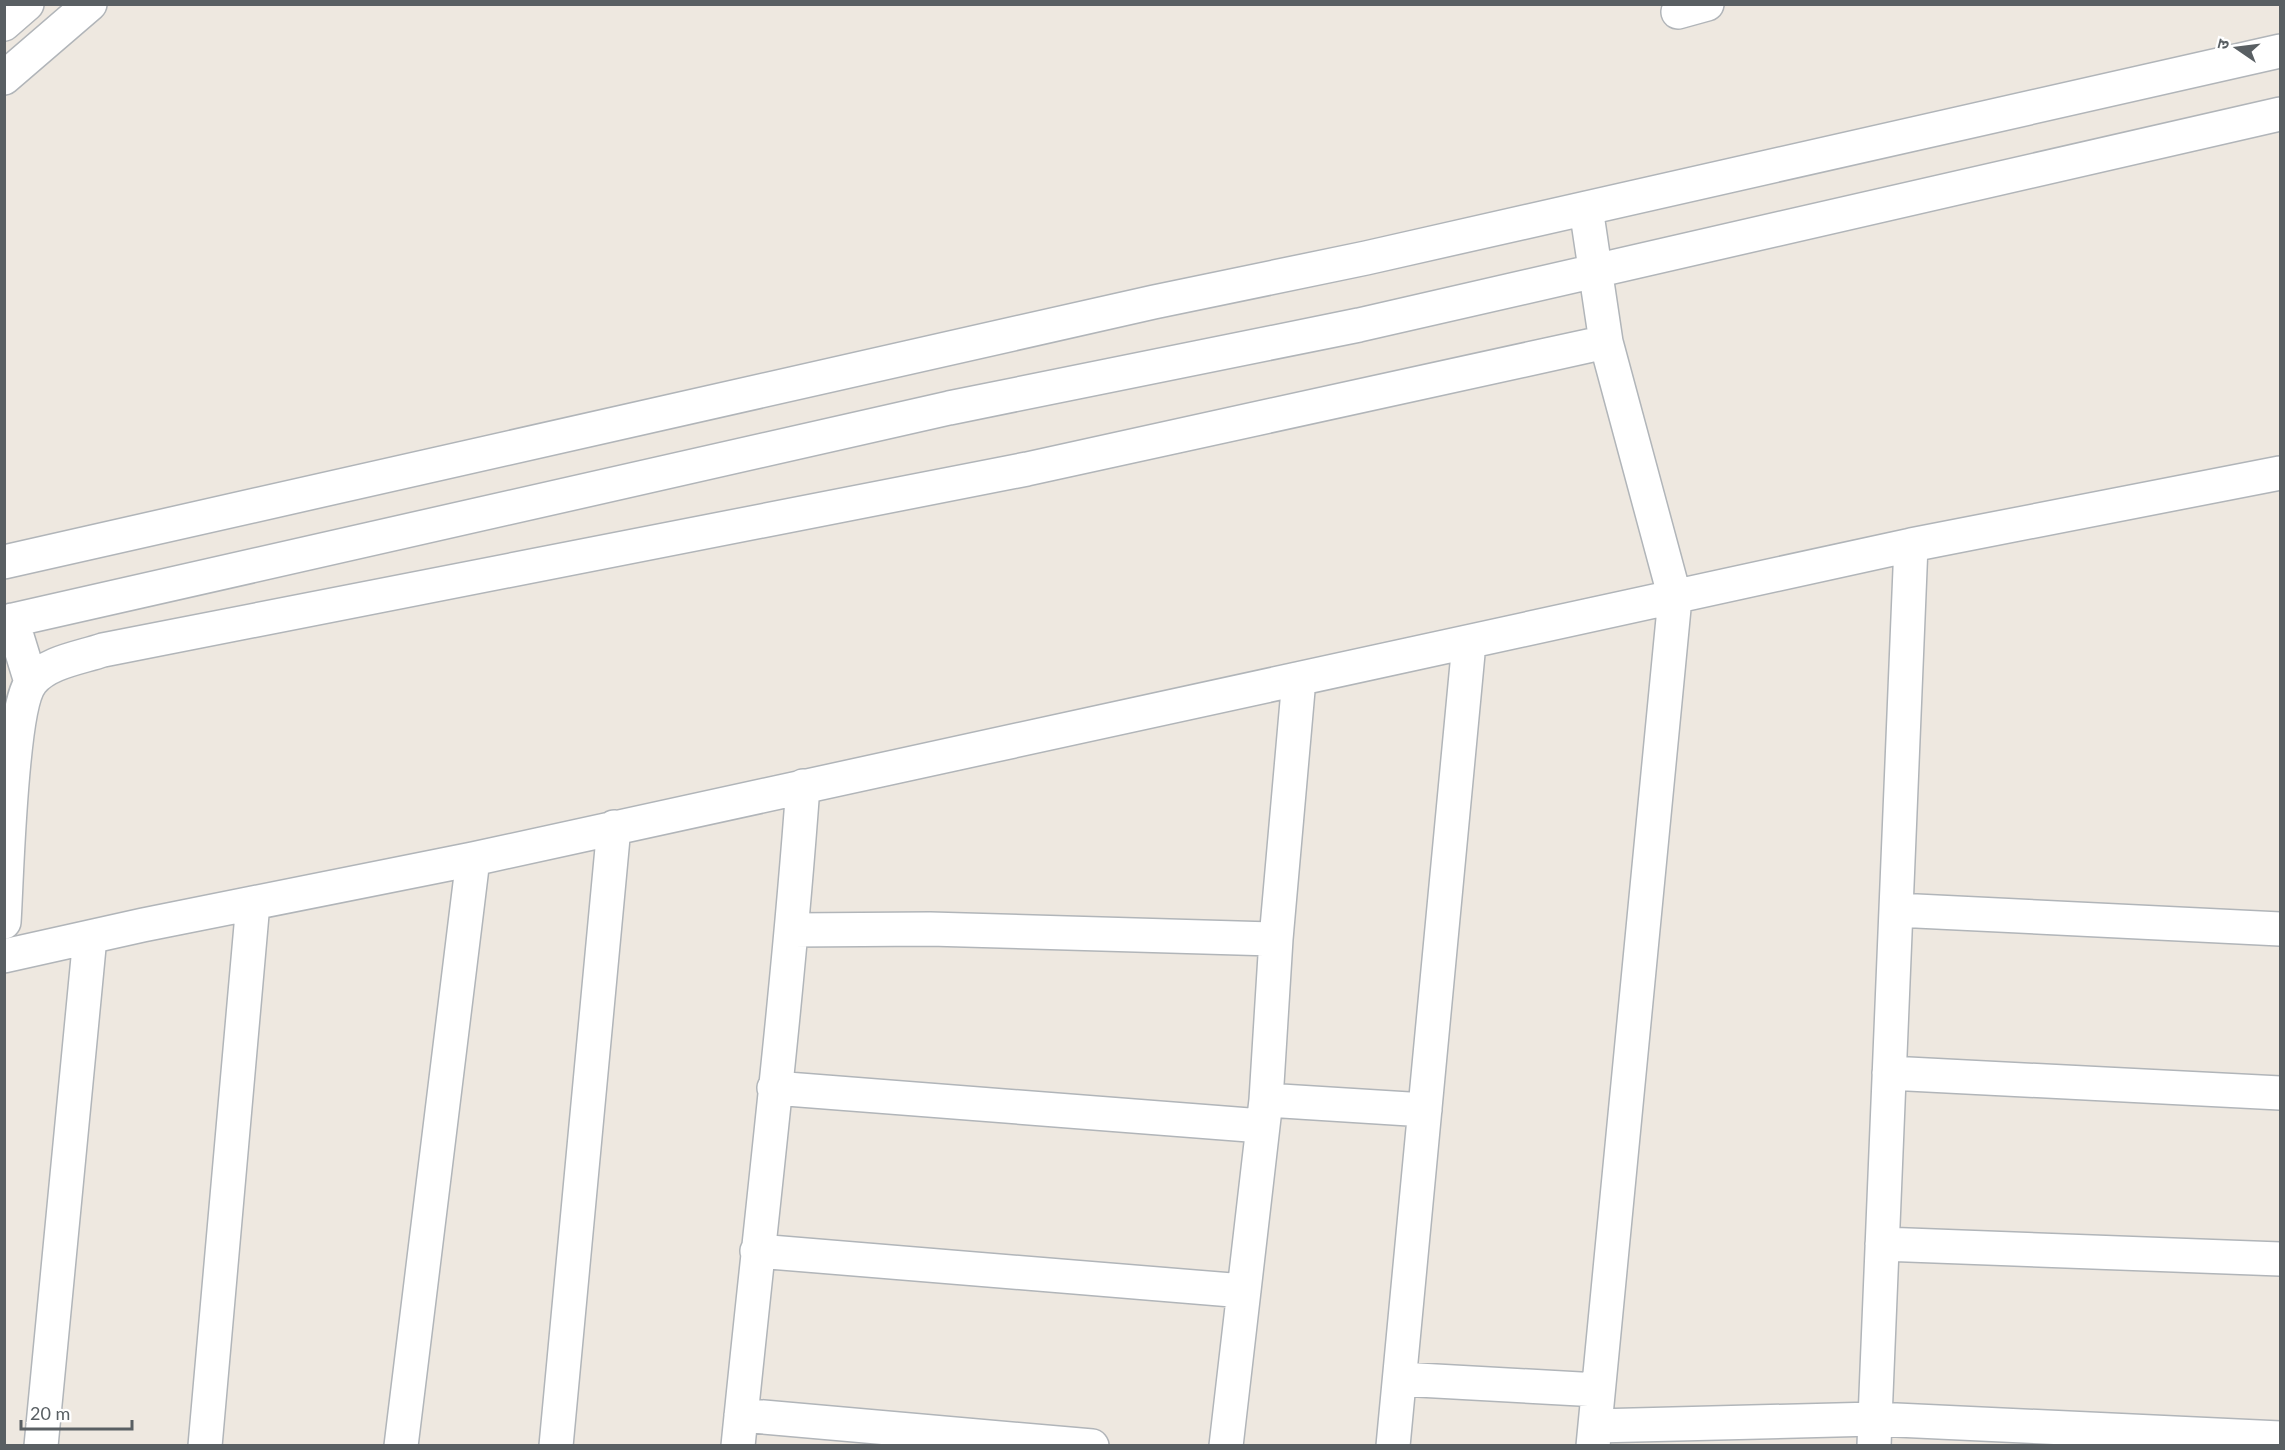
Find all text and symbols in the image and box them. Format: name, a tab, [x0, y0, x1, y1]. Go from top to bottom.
north arrow	[2207, 18, 2267, 78]
text: उ	[2212, 37, 2232, 51]
scale bar	[21, 1393, 132, 1431]
text: 20 m	[30, 1402, 70, 1424]

